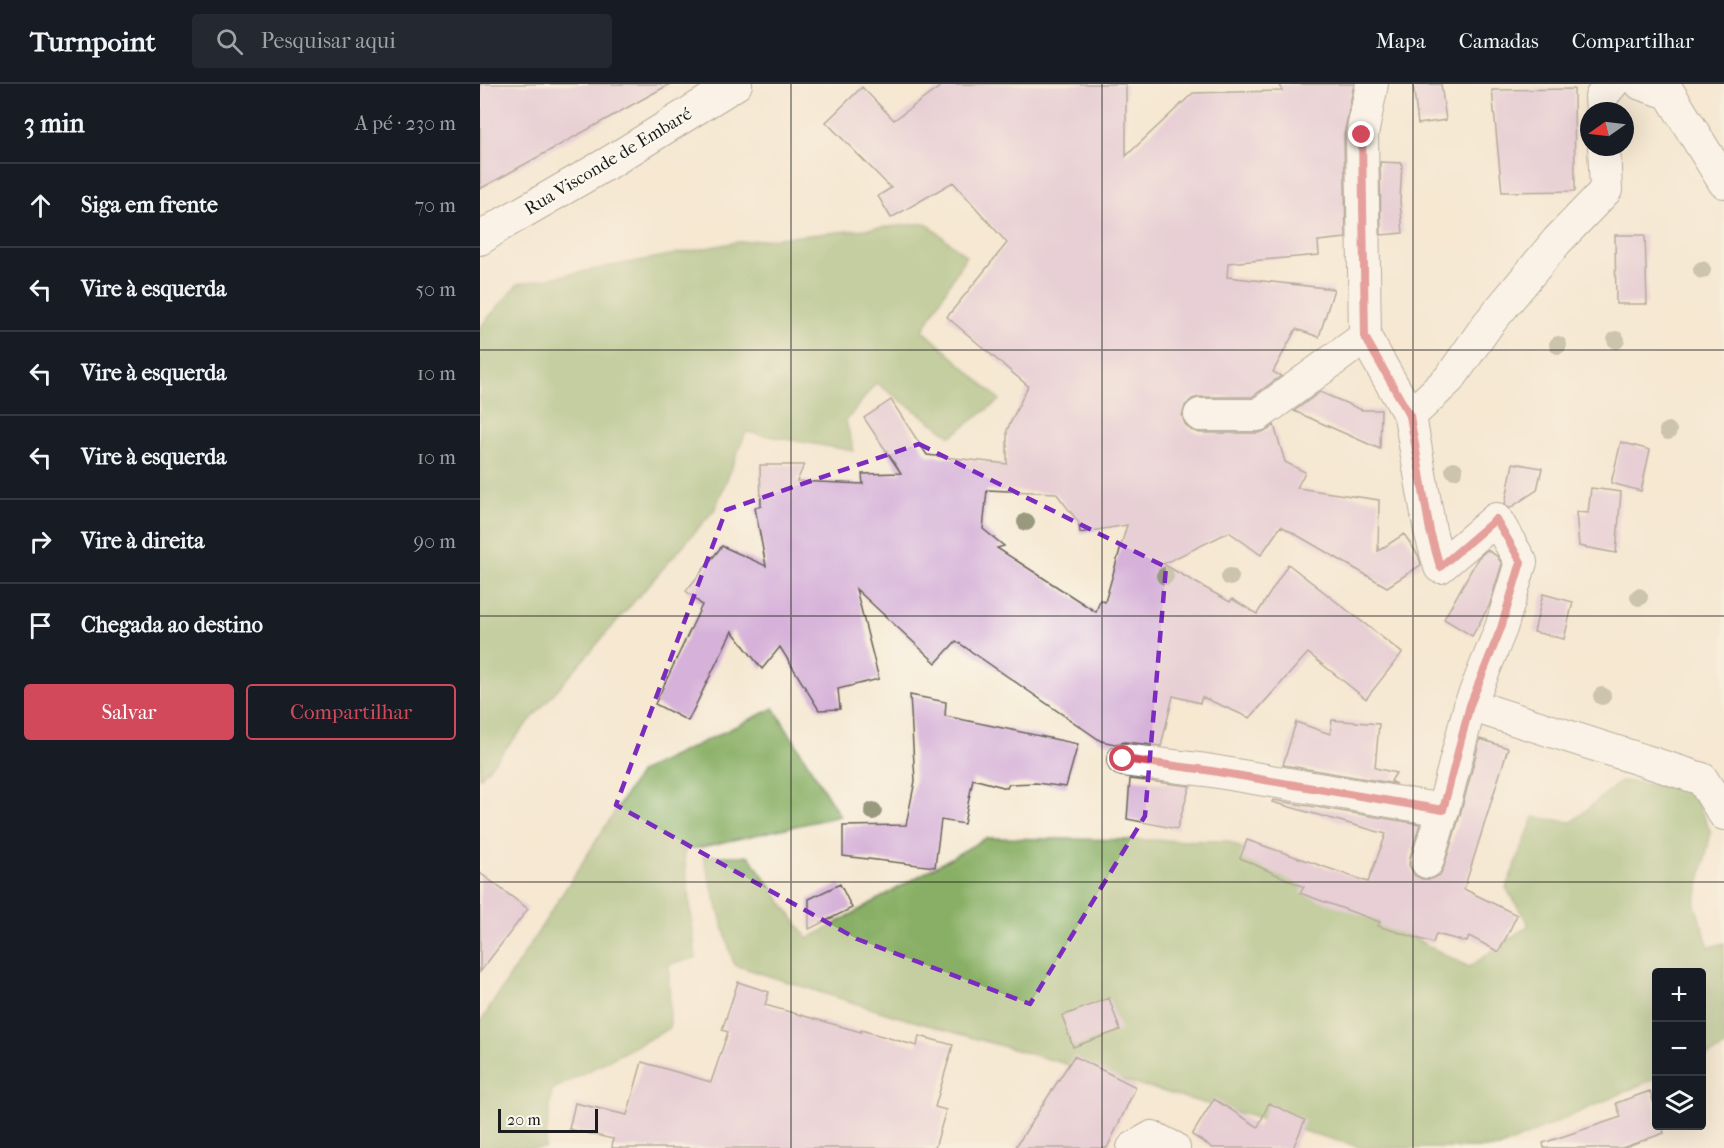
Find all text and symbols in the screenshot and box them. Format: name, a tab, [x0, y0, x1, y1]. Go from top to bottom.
search box	[192, 14, 612, 68]
text: Turnpoint	[30, 25, 156, 58]
icon: search	[213, 25, 246, 58]
text: Pesquisar aqui	[261, 28, 396, 54]
text: Mapa	[1376, 29, 1426, 53]
text: Camadas	[1459, 29, 1539, 53]
text: Compartilhar	[1572, 29, 1694, 53]
north arrow	[1580, 102, 1634, 156]
street label: Rua Visconde de Embaré	[521, 103, 696, 220]
text: 3 min	[24, 108, 85, 139]
text: A pé · 230 m	[355, 112, 456, 135]
route end	[1348, 121, 1374, 147]
icon: ahead	[24, 189, 57, 222]
text: Siga em frente	[81, 192, 218, 218]
text: 70 m	[414, 194, 456, 217]
icon: left	[24, 273, 57, 306]
text: Vire à esquerda	[81, 276, 226, 302]
text: 50 m	[415, 278, 456, 301]
icon: left	[24, 357, 57, 390]
text: Vire à esquerda	[81, 360, 226, 386]
text: 10 m	[417, 362, 456, 385]
icon: left	[24, 441, 57, 474]
text: Vire à esquerda	[81, 444, 226, 470]
text: 10 m	[417, 446, 456, 469]
icon: right	[24, 525, 57, 558]
text: Vire à direita	[81, 528, 204, 554]
text: 90 m	[414, 530, 456, 553]
icon: arrive	[24, 609, 57, 642]
text: Chegada ao destino	[81, 612, 263, 638]
button: Salvar	[24, 684, 234, 740]
button: Compartilhar	[246, 684, 456, 740]
route start	[1109, 745, 1135, 771]
map controls	[1652, 968, 1706, 1130]
button: +	[1652, 968, 1706, 1022]
button: −	[1652, 1022, 1706, 1076]
button: layers	[1652, 1076, 1706, 1130]
scale bar	[498, 1106, 598, 1134]
text: 20 m	[507, 1110, 541, 1129]

